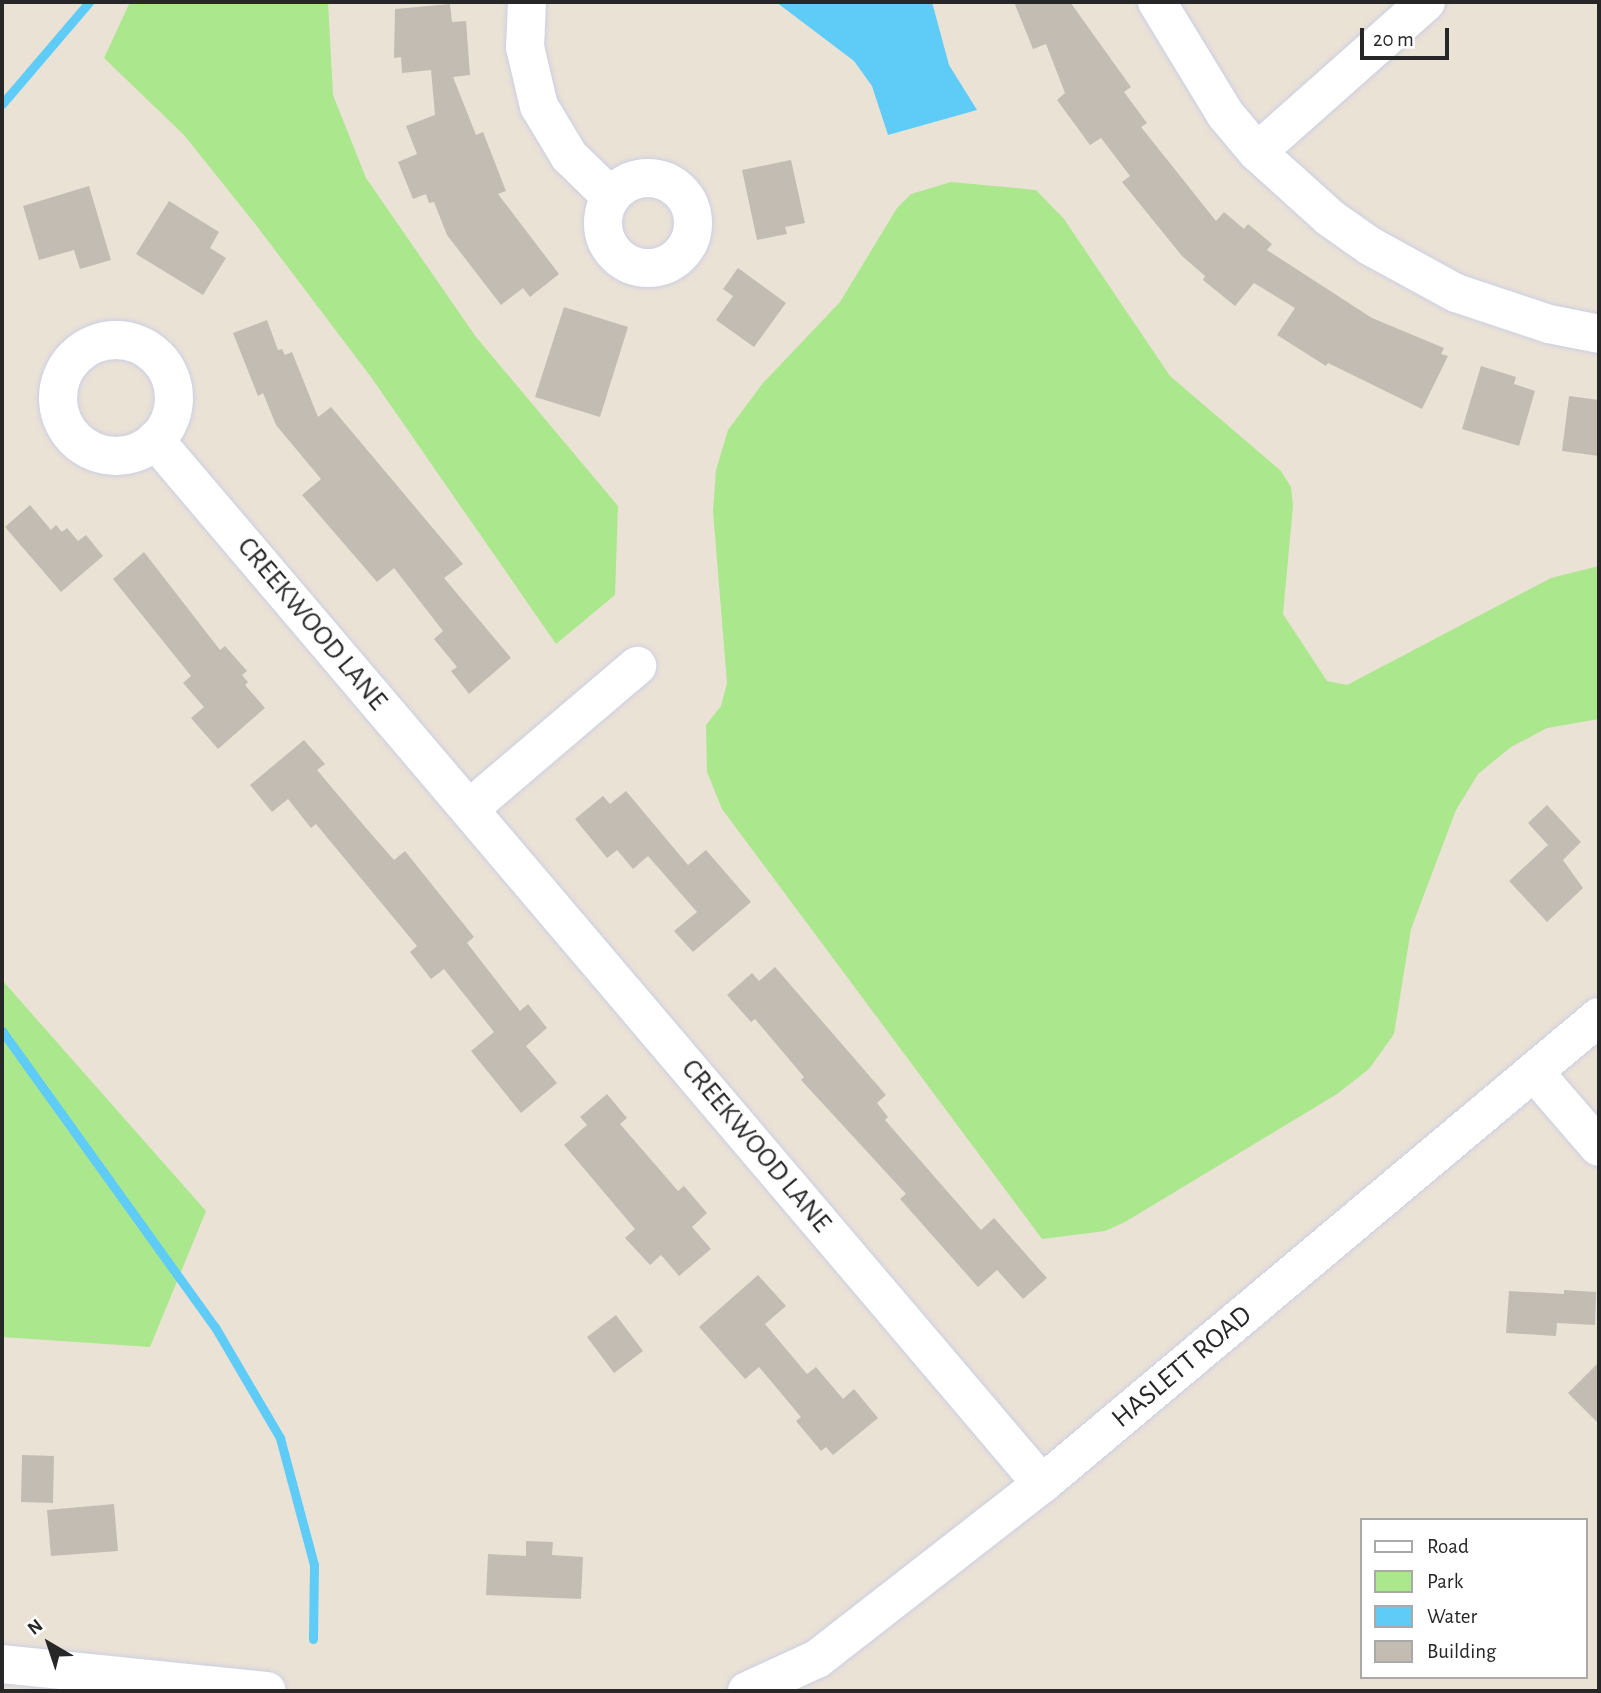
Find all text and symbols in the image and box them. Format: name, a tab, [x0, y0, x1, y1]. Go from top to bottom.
scale bar	[1363, 14, 1452, 58]
text: 20 m	[1373, 29, 1414, 50]
street label: CREEKWOOD LANE	[230, 531, 394, 717]
street label: CREEKWOOD LANE	[674, 1053, 838, 1239]
street label: HASLETT ROAD	[1105, 1299, 1259, 1435]
legend	[1360, 1518, 1587, 1679]
text: Road	[1427, 1536, 1469, 1557]
text: Park	[1427, 1571, 1463, 1592]
text: Water	[1427, 1606, 1477, 1627]
north arrow	[14, 1609, 84, 1679]
text: N	[24, 1616, 47, 1639]
text: Building	[1427, 1641, 1496, 1662]

